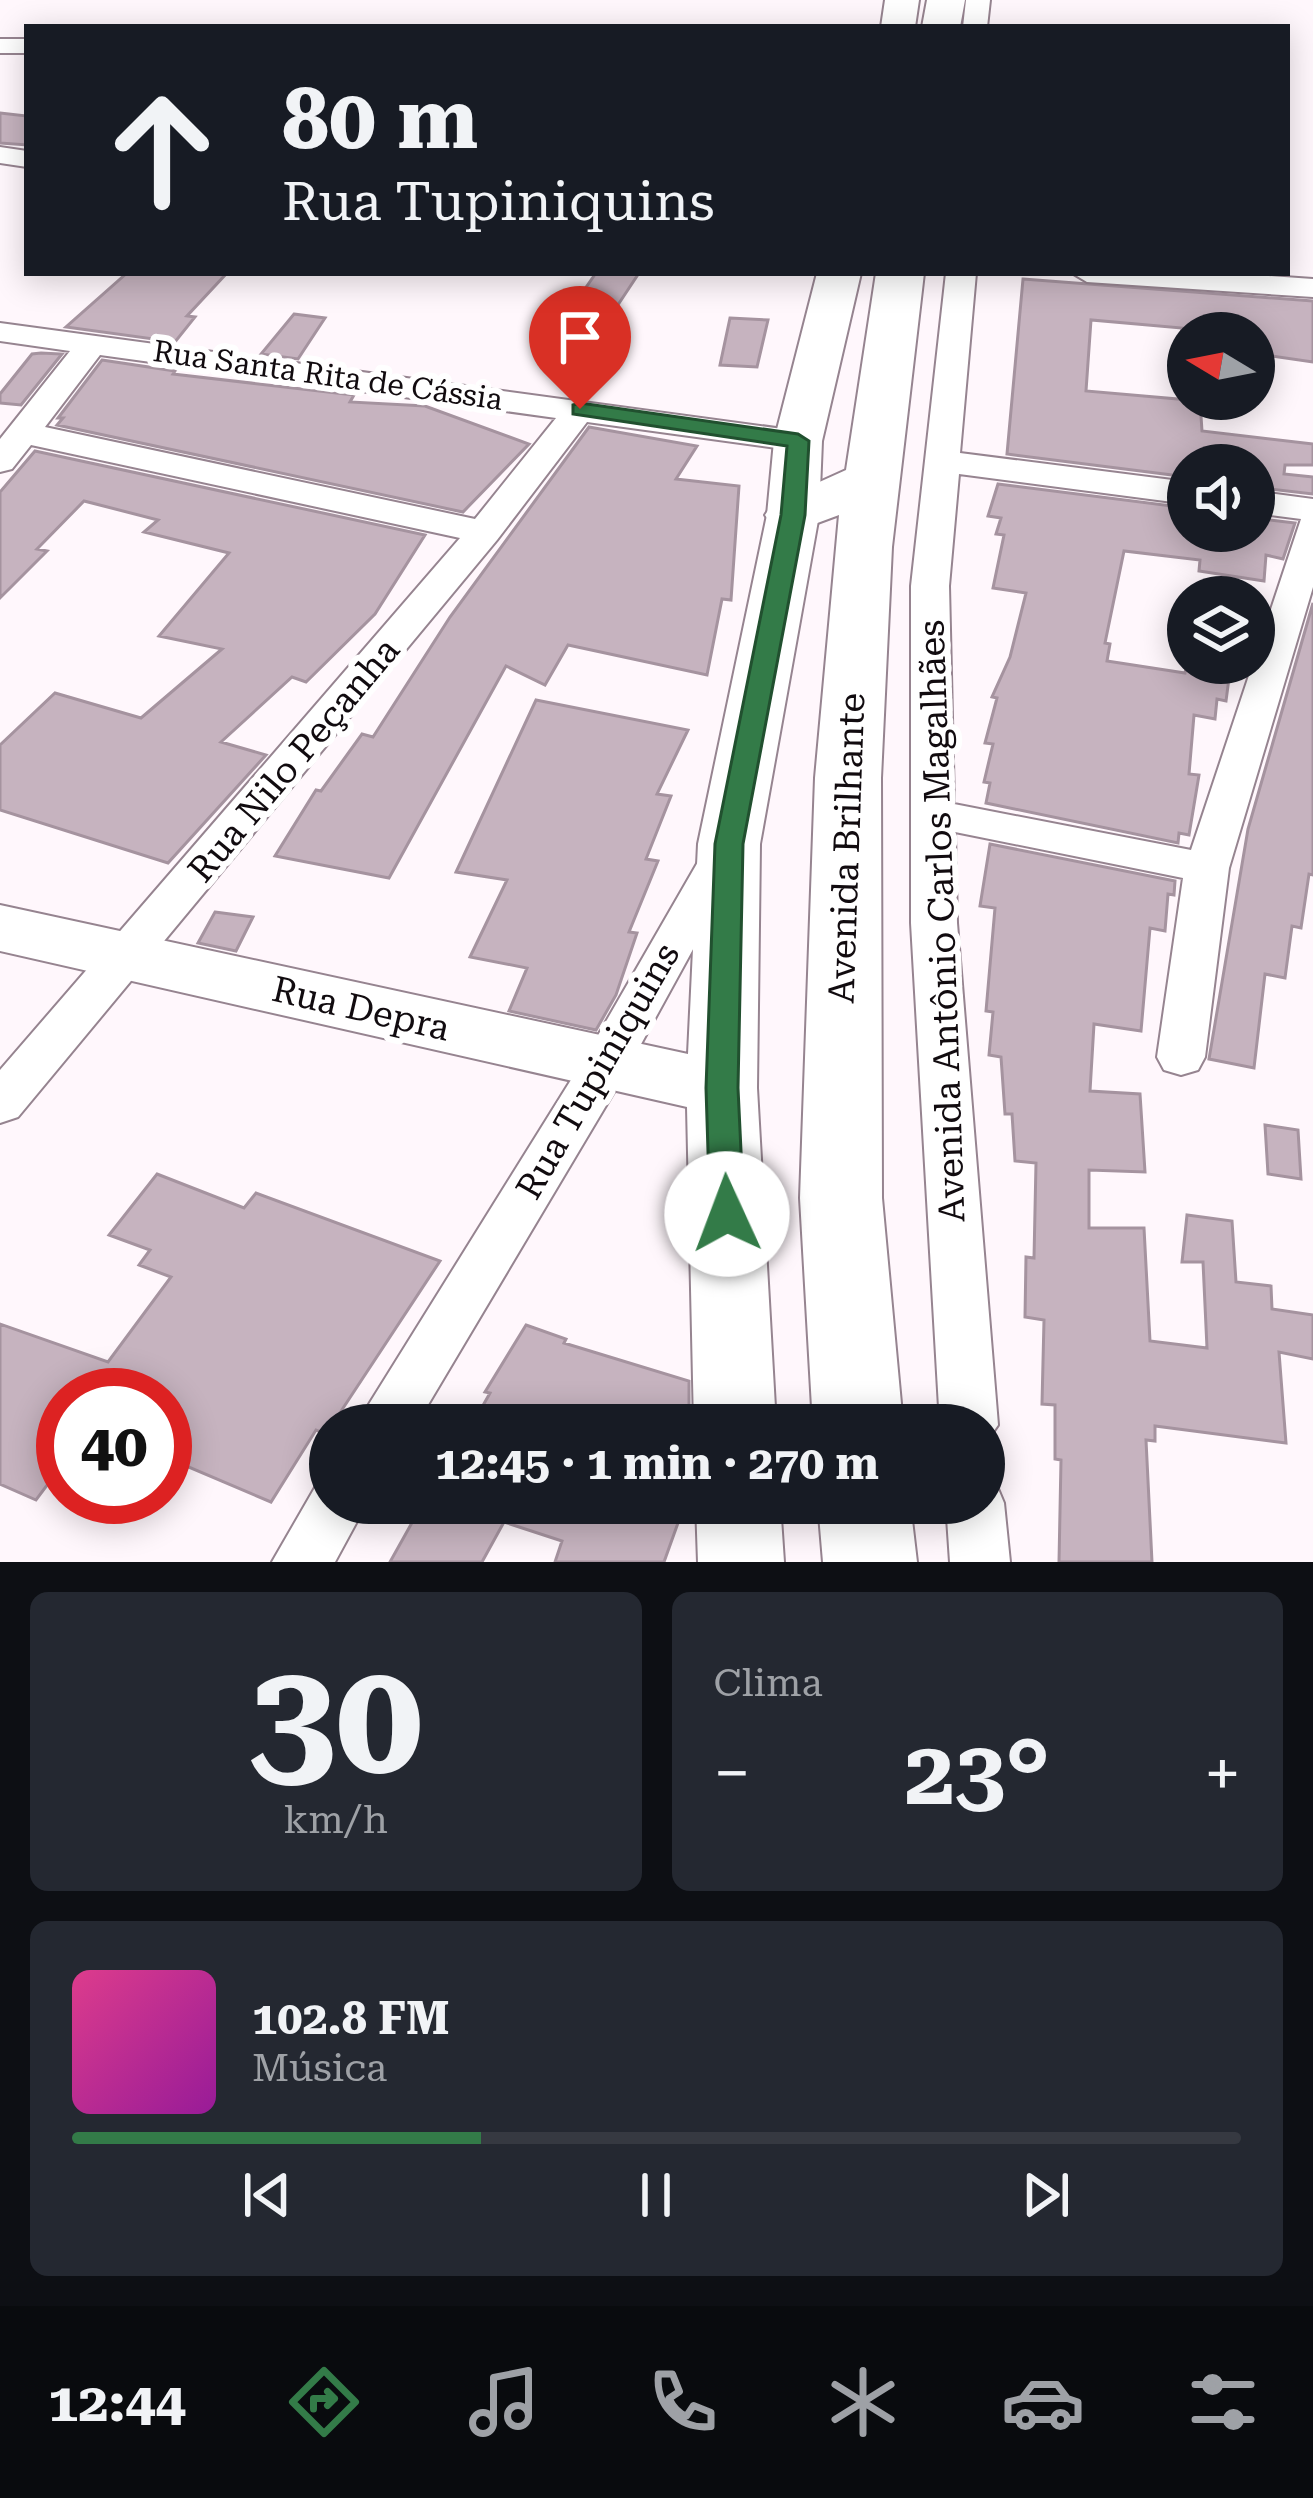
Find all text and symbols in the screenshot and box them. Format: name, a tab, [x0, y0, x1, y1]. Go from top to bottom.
text: 80 m	[282, 70, 478, 168]
icon: ahead	[84, 72, 240, 228]
text: Rua Tupiniquins	[282, 170, 715, 233]
pin	[529, 286, 631, 409]
icon: arrive	[547, 304, 613, 370]
north arrow	[1167, 312, 1275, 420]
map controls	[1167, 312, 1275, 684]
street label: Rua Santa Rita de Cássia	[151, 333, 505, 417]
button: sound	[1167, 444, 1275, 552]
button: layers	[1167, 576, 1275, 684]
street label: Avenida Antônio Carlos Magalhães	[910, 619, 974, 1223]
street label: Rua Nilo Peçanha	[180, 629, 409, 890]
street label: Avenida Brilhante	[821, 692, 873, 1004]
street label: Rua Tupiniquins	[508, 936, 688, 1206]
street label: Rua Depra	[268, 968, 454, 1050]
position arrow	[664, 1151, 790, 1277]
speed limit sign: 40	[36, 1368, 192, 1524]
text: 12:45 · 1 min · 270 m	[435, 1437, 879, 1490]
text: 30	[248, 1627, 423, 1810]
text: Clima	[714, 1660, 823, 1706]
text: 23°	[904, 1721, 1050, 1826]
text: −	[714, 1735, 750, 1812]
text: +	[1204, 1735, 1241, 1812]
text: km/h	[284, 1797, 388, 1843]
text: 102.8 FM	[252, 1992, 450, 2045]
text: Música	[252, 2045, 387, 2091]
icon: previous	[234, 2162, 300, 2228]
icon: pause	[623, 2162, 689, 2228]
icon: next	[1013, 2162, 1079, 2228]
icon: directions	[282, 2360, 366, 2444]
icon: music	[462, 2360, 546, 2444]
icon: phone	[641, 2360, 725, 2444]
icon: climate	[821, 2360, 905, 2444]
icon: car	[1001, 2360, 1085, 2444]
icon: filters	[1181, 2360, 1265, 2444]
text: 12:44	[48, 2371, 186, 2434]

